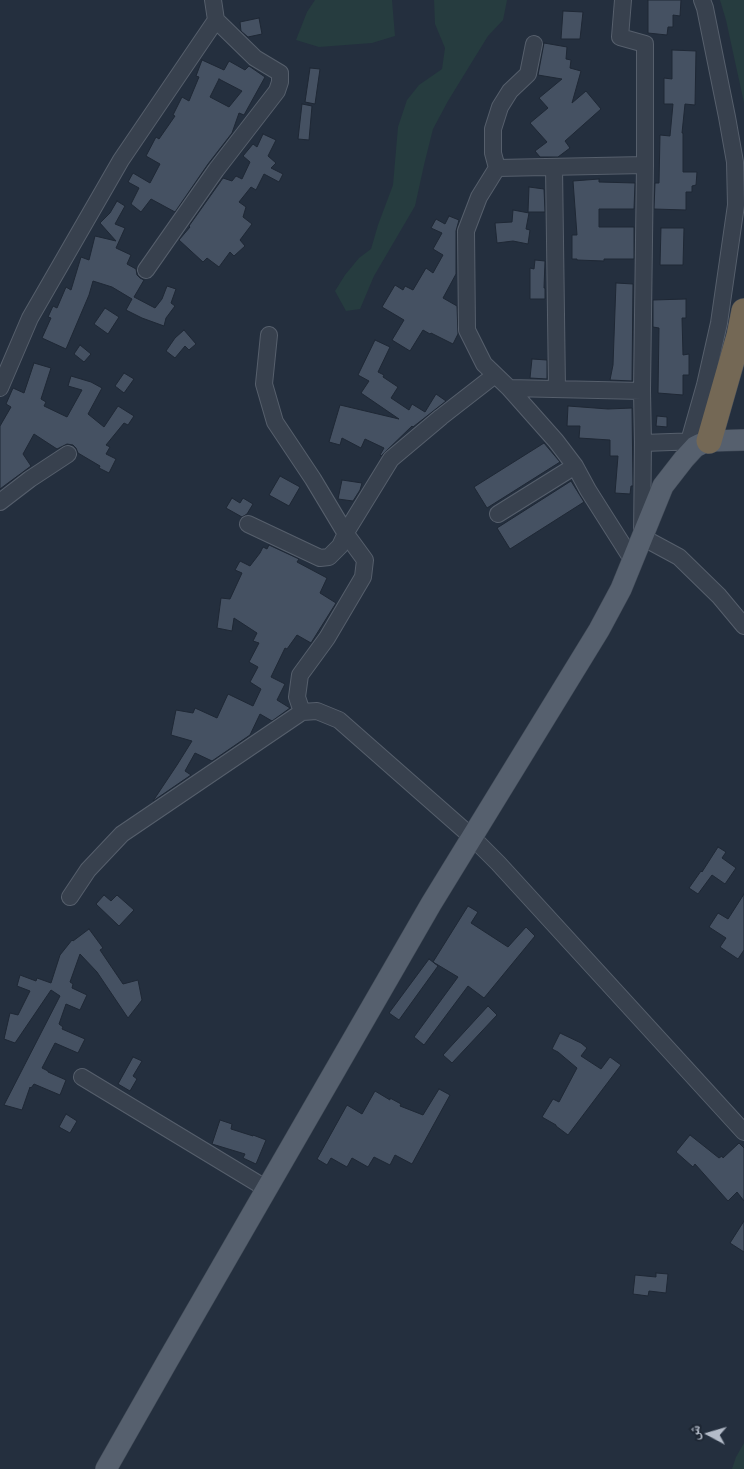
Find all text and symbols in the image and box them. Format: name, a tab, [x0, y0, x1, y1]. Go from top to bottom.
north arrow	[684, 1409, 734, 1459]
text: ش	[684, 1424, 703, 1441]

